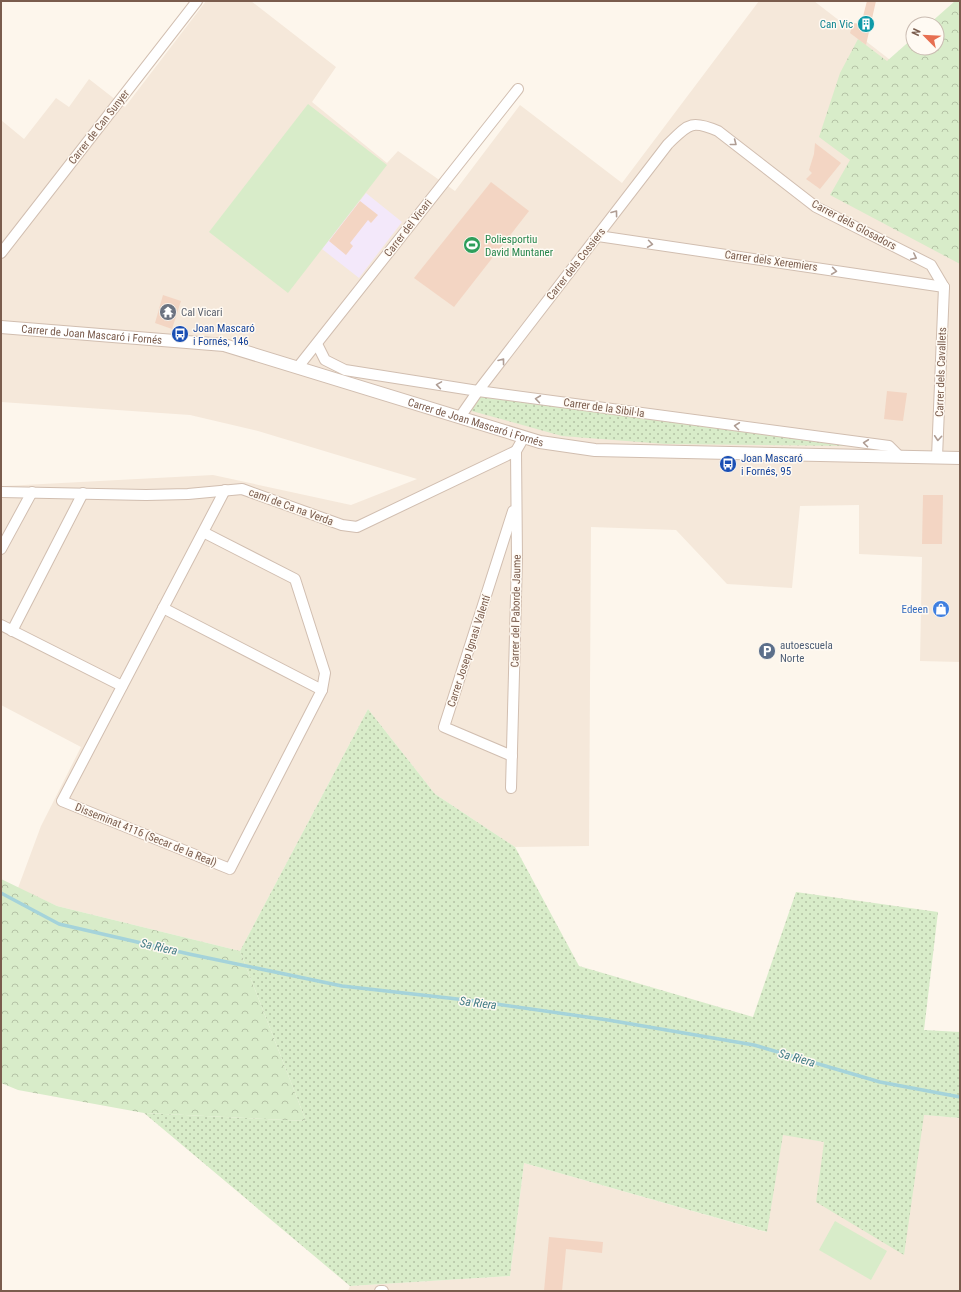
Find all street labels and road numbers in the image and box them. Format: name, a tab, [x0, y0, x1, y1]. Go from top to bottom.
street label: Carrer de Can Sunyer	[66, 87, 133, 167]
street label: Carrer del Vicari	[381, 197, 435, 259]
street label: Carrer dels Glosadors	[809, 197, 899, 253]
street label: Carrer dels Cossiers	[544, 225, 608, 303]
street label: Carrer dels Xeremiers	[724, 248, 818, 274]
street label: Carrer de Joan Mascaró i Fornés	[21, 322, 163, 346]
street label: Carrer dels Cavallets	[933, 327, 949, 417]
street label: Carrer de Joan Mascaró i Fornés	[406, 395, 544, 449]
street label: Carrer de la Sibil·la	[563, 396, 645, 420]
street label: camí de Ca na Verda	[247, 486, 335, 528]
street label: Carrer del Paborde Jaume	[509, 554, 523, 668]
street label: Carrer Josep Ignasi Valentí	[445, 593, 493, 709]
street label: Disseminat 4116 (Secar de la Real)	[73, 801, 219, 869]

